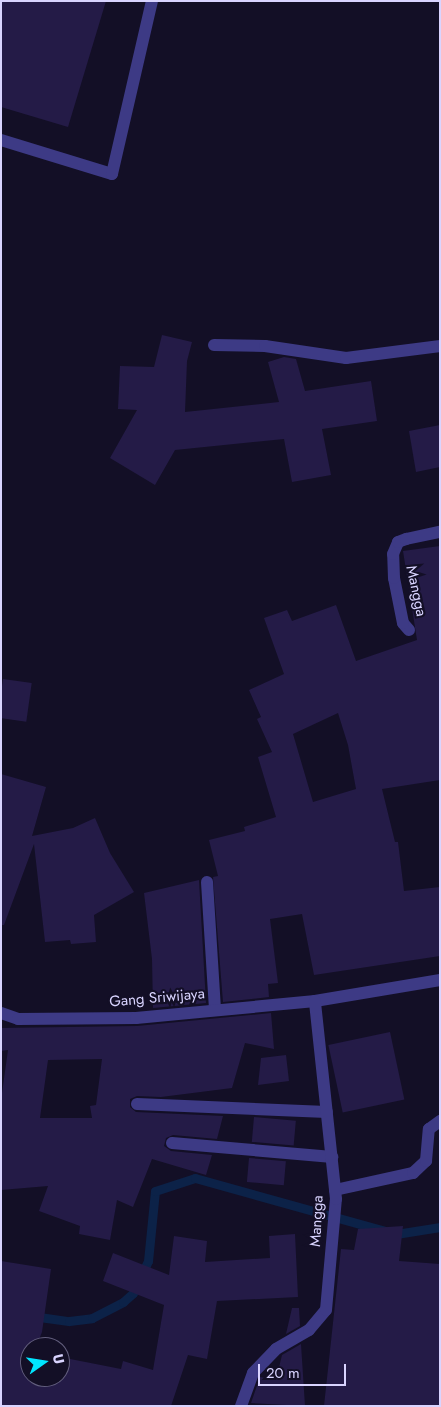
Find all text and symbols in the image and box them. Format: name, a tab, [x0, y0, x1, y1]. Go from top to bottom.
street label: Mangga	[402, 564, 430, 618]
street label: Gang Sriwijaya	[108, 985, 206, 1011]
street label: Mangga	[307, 1195, 327, 1247]
north arrow	[20, 1337, 70, 1387]
text: U	[48, 1352, 69, 1366]
scale bar	[261, 1354, 348, 1386]
text: 20 m	[266, 1362, 300, 1384]

